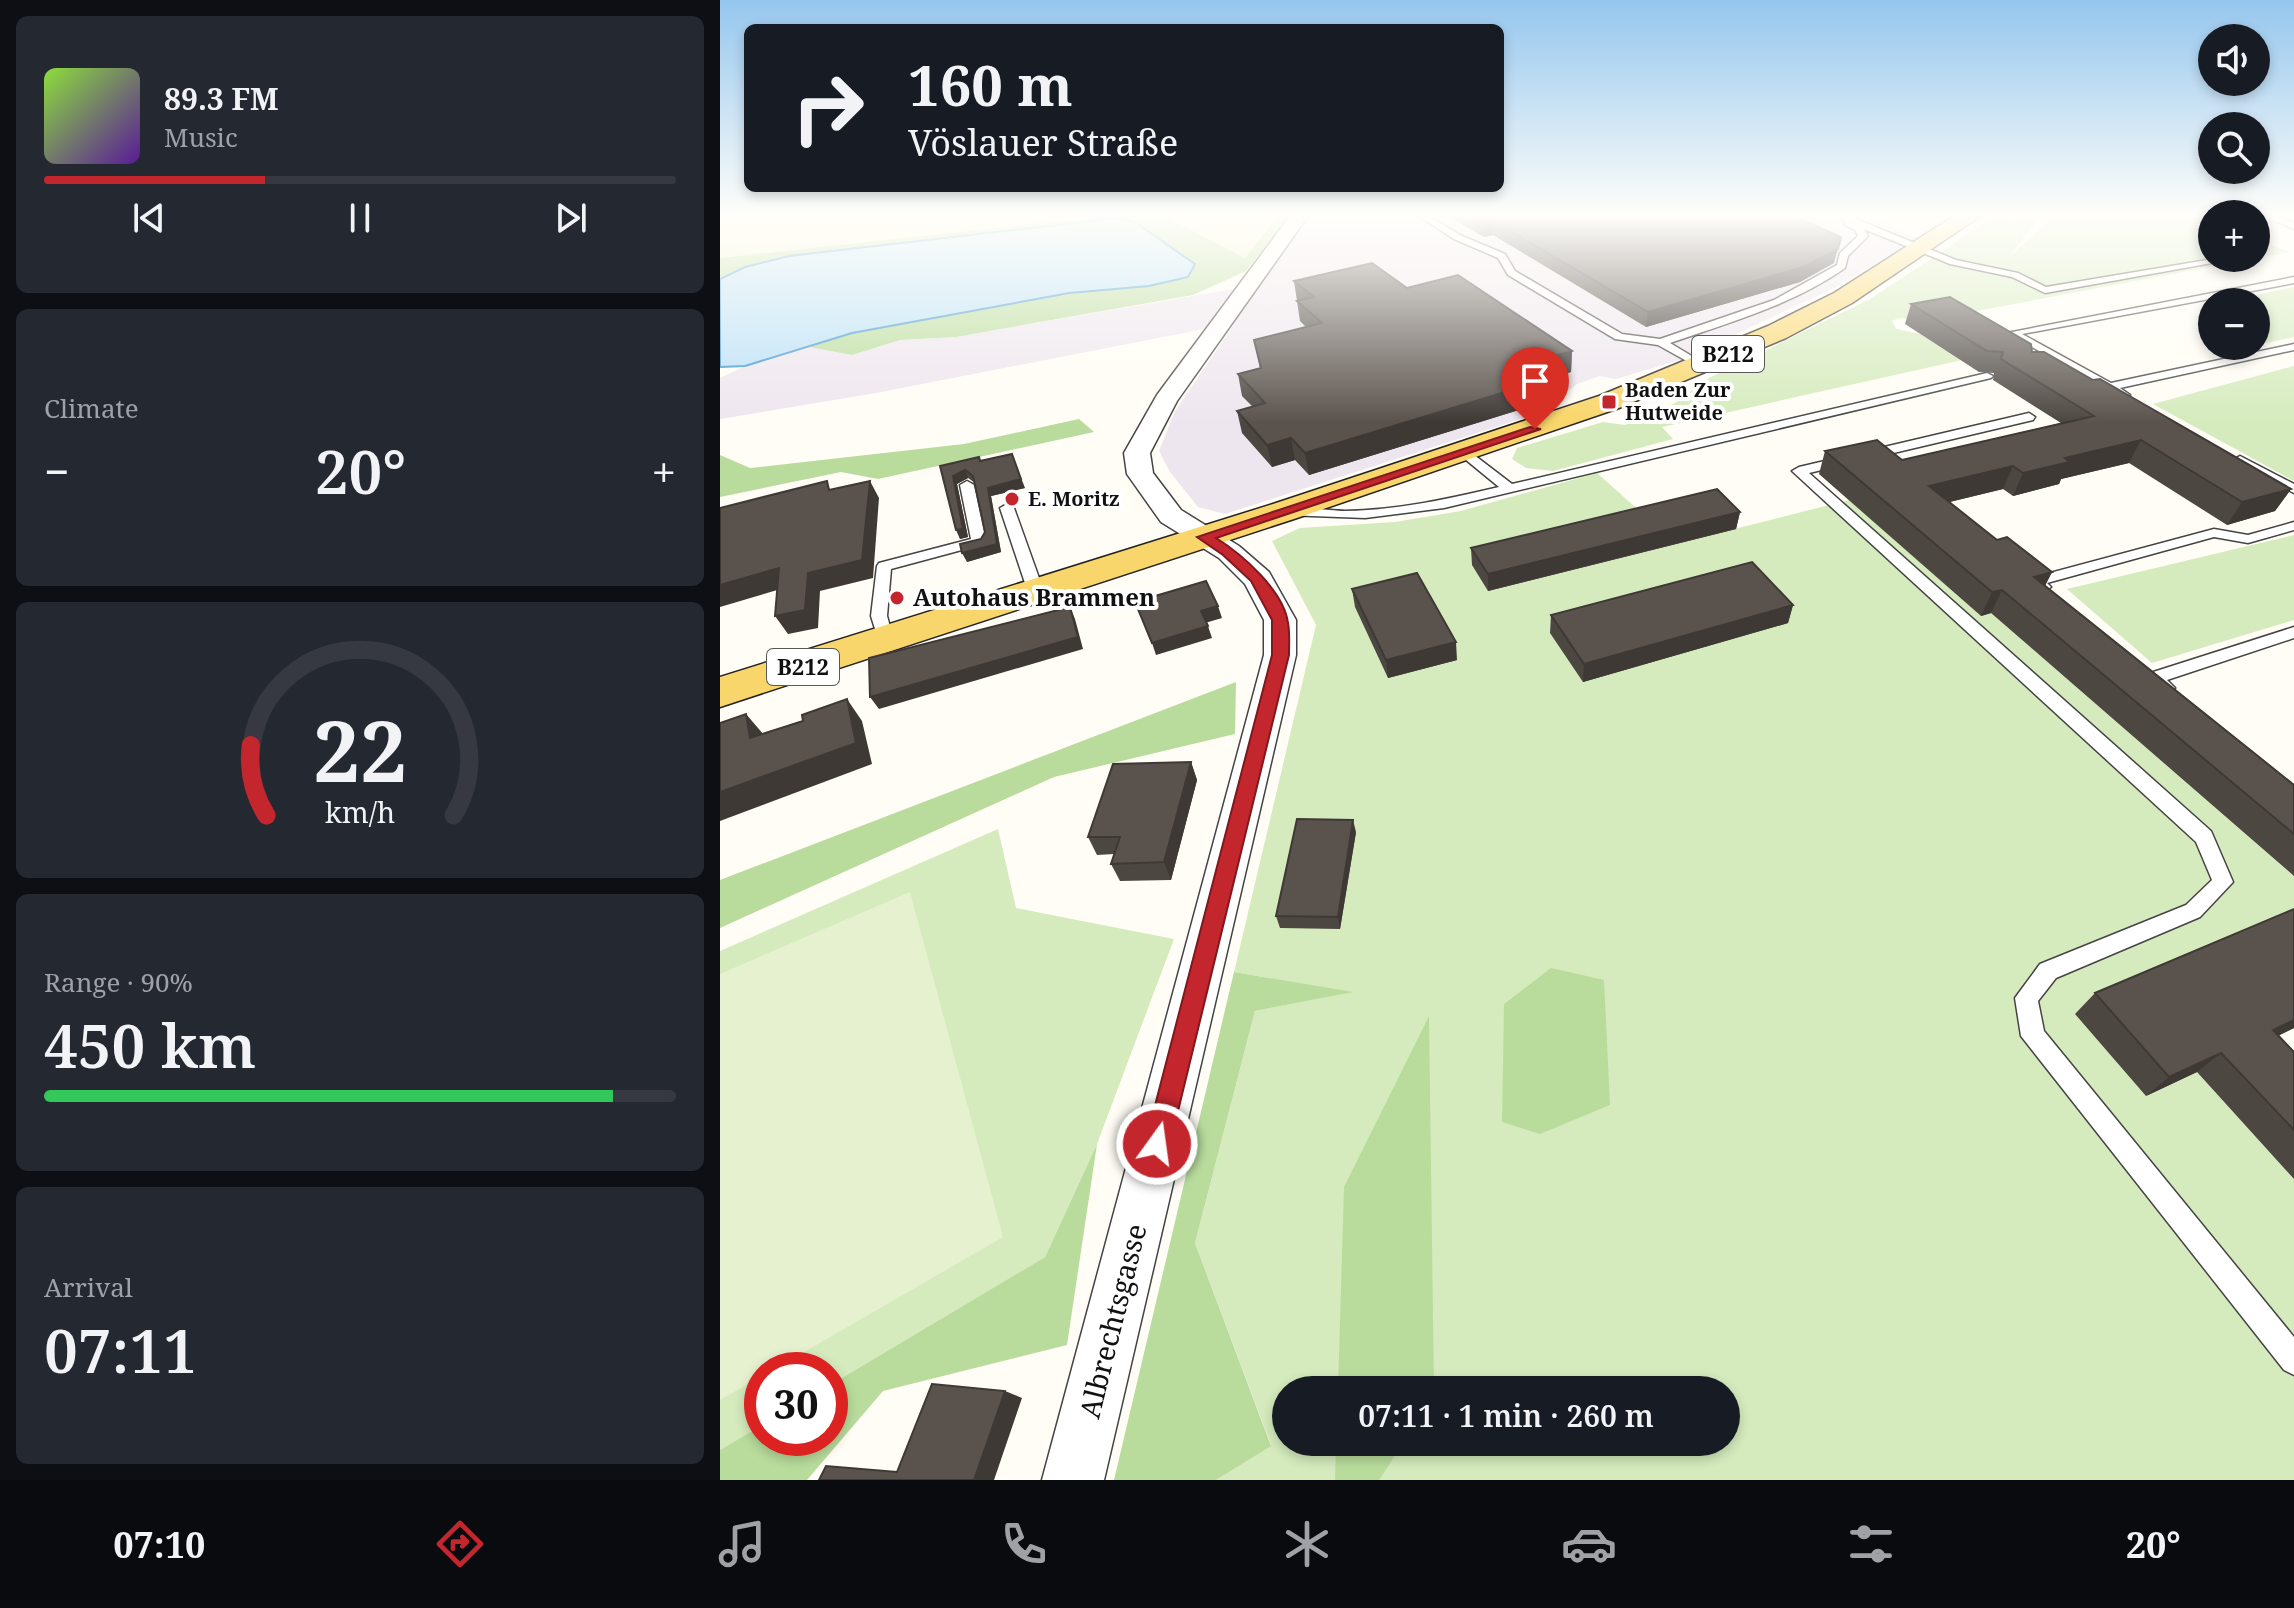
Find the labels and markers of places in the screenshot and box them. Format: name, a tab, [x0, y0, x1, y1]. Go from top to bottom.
pin	[1501, 347, 1569, 429]
place label: Baden Zur Hutweide	[1625, 376, 1731, 426]
marker: Baden Zur Hutweide	[1600, 393, 1618, 411]
place label: E. Moritz	[1028, 485, 1120, 512]
marker: E. Moritz	[1003, 490, 1021, 508]
place label: Autohaus Brammen	[913, 580, 1155, 613]
marker: Autohaus Brammen	[888, 589, 906, 607]

